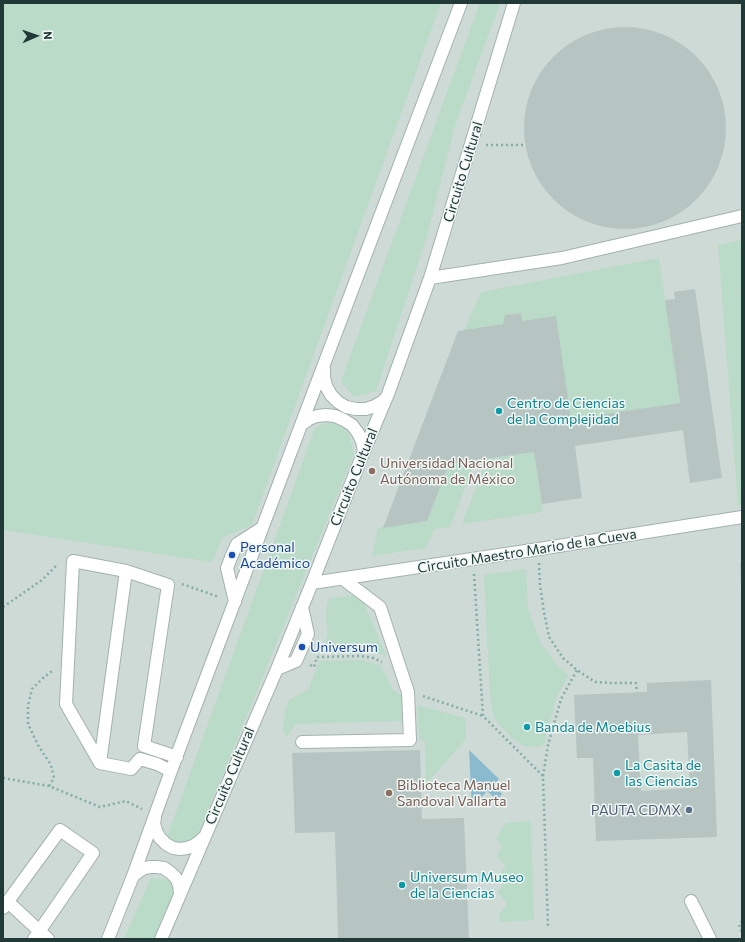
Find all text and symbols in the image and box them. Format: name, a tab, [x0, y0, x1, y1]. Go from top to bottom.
north arrow	[16, 16, 56, 56]
text: N	[42, 31, 55, 40]
street label: Circuito Cultural	[440, 120, 486, 224]
place label: Centro de Ciencias de la Complejidad	[507, 395, 625, 428]
marker: Centro de Ciencias de la Complejidad	[494, 406, 504, 416]
street label: Circuito Cultural	[327, 425, 381, 529]
place label: Universidad Nacional Autónoma de México	[380, 455, 515, 488]
marker: Universidad Nacional Autónoma de México	[367, 466, 377, 476]
street label: Circuito Maestro Mario de la Cueva	[416, 525, 638, 577]
place label: Personal Académico	[240, 539, 310, 572]
marker: Personal Académico	[227, 550, 237, 560]
place label: Universum	[310, 639, 378, 655]
marker: Universum	[297, 642, 307, 652]
place label: Banda de Moebius	[535, 719, 651, 735]
marker: Banda de Moebius	[522, 722, 532, 732]
street label: Circuito Cultural	[202, 725, 258, 827]
place label: La Casita de las Ciencias	[625, 757, 701, 790]
marker: La Casita de las Ciencias	[612, 768, 622, 778]
place label: Biblioteca Manuel Sandoval Vallarta	[397, 777, 511, 810]
marker: Biblioteca Manuel Sandoval Vallarta	[384, 788, 394, 798]
place label: PAUTA CDMX	[591, 802, 681, 818]
marker: PAUTA CDMX	[684, 805, 694, 815]
place label: Universum Museo de la Ciencias	[410, 869, 524, 902]
marker: Universum Museo de la Ciencias	[397, 880, 407, 890]

